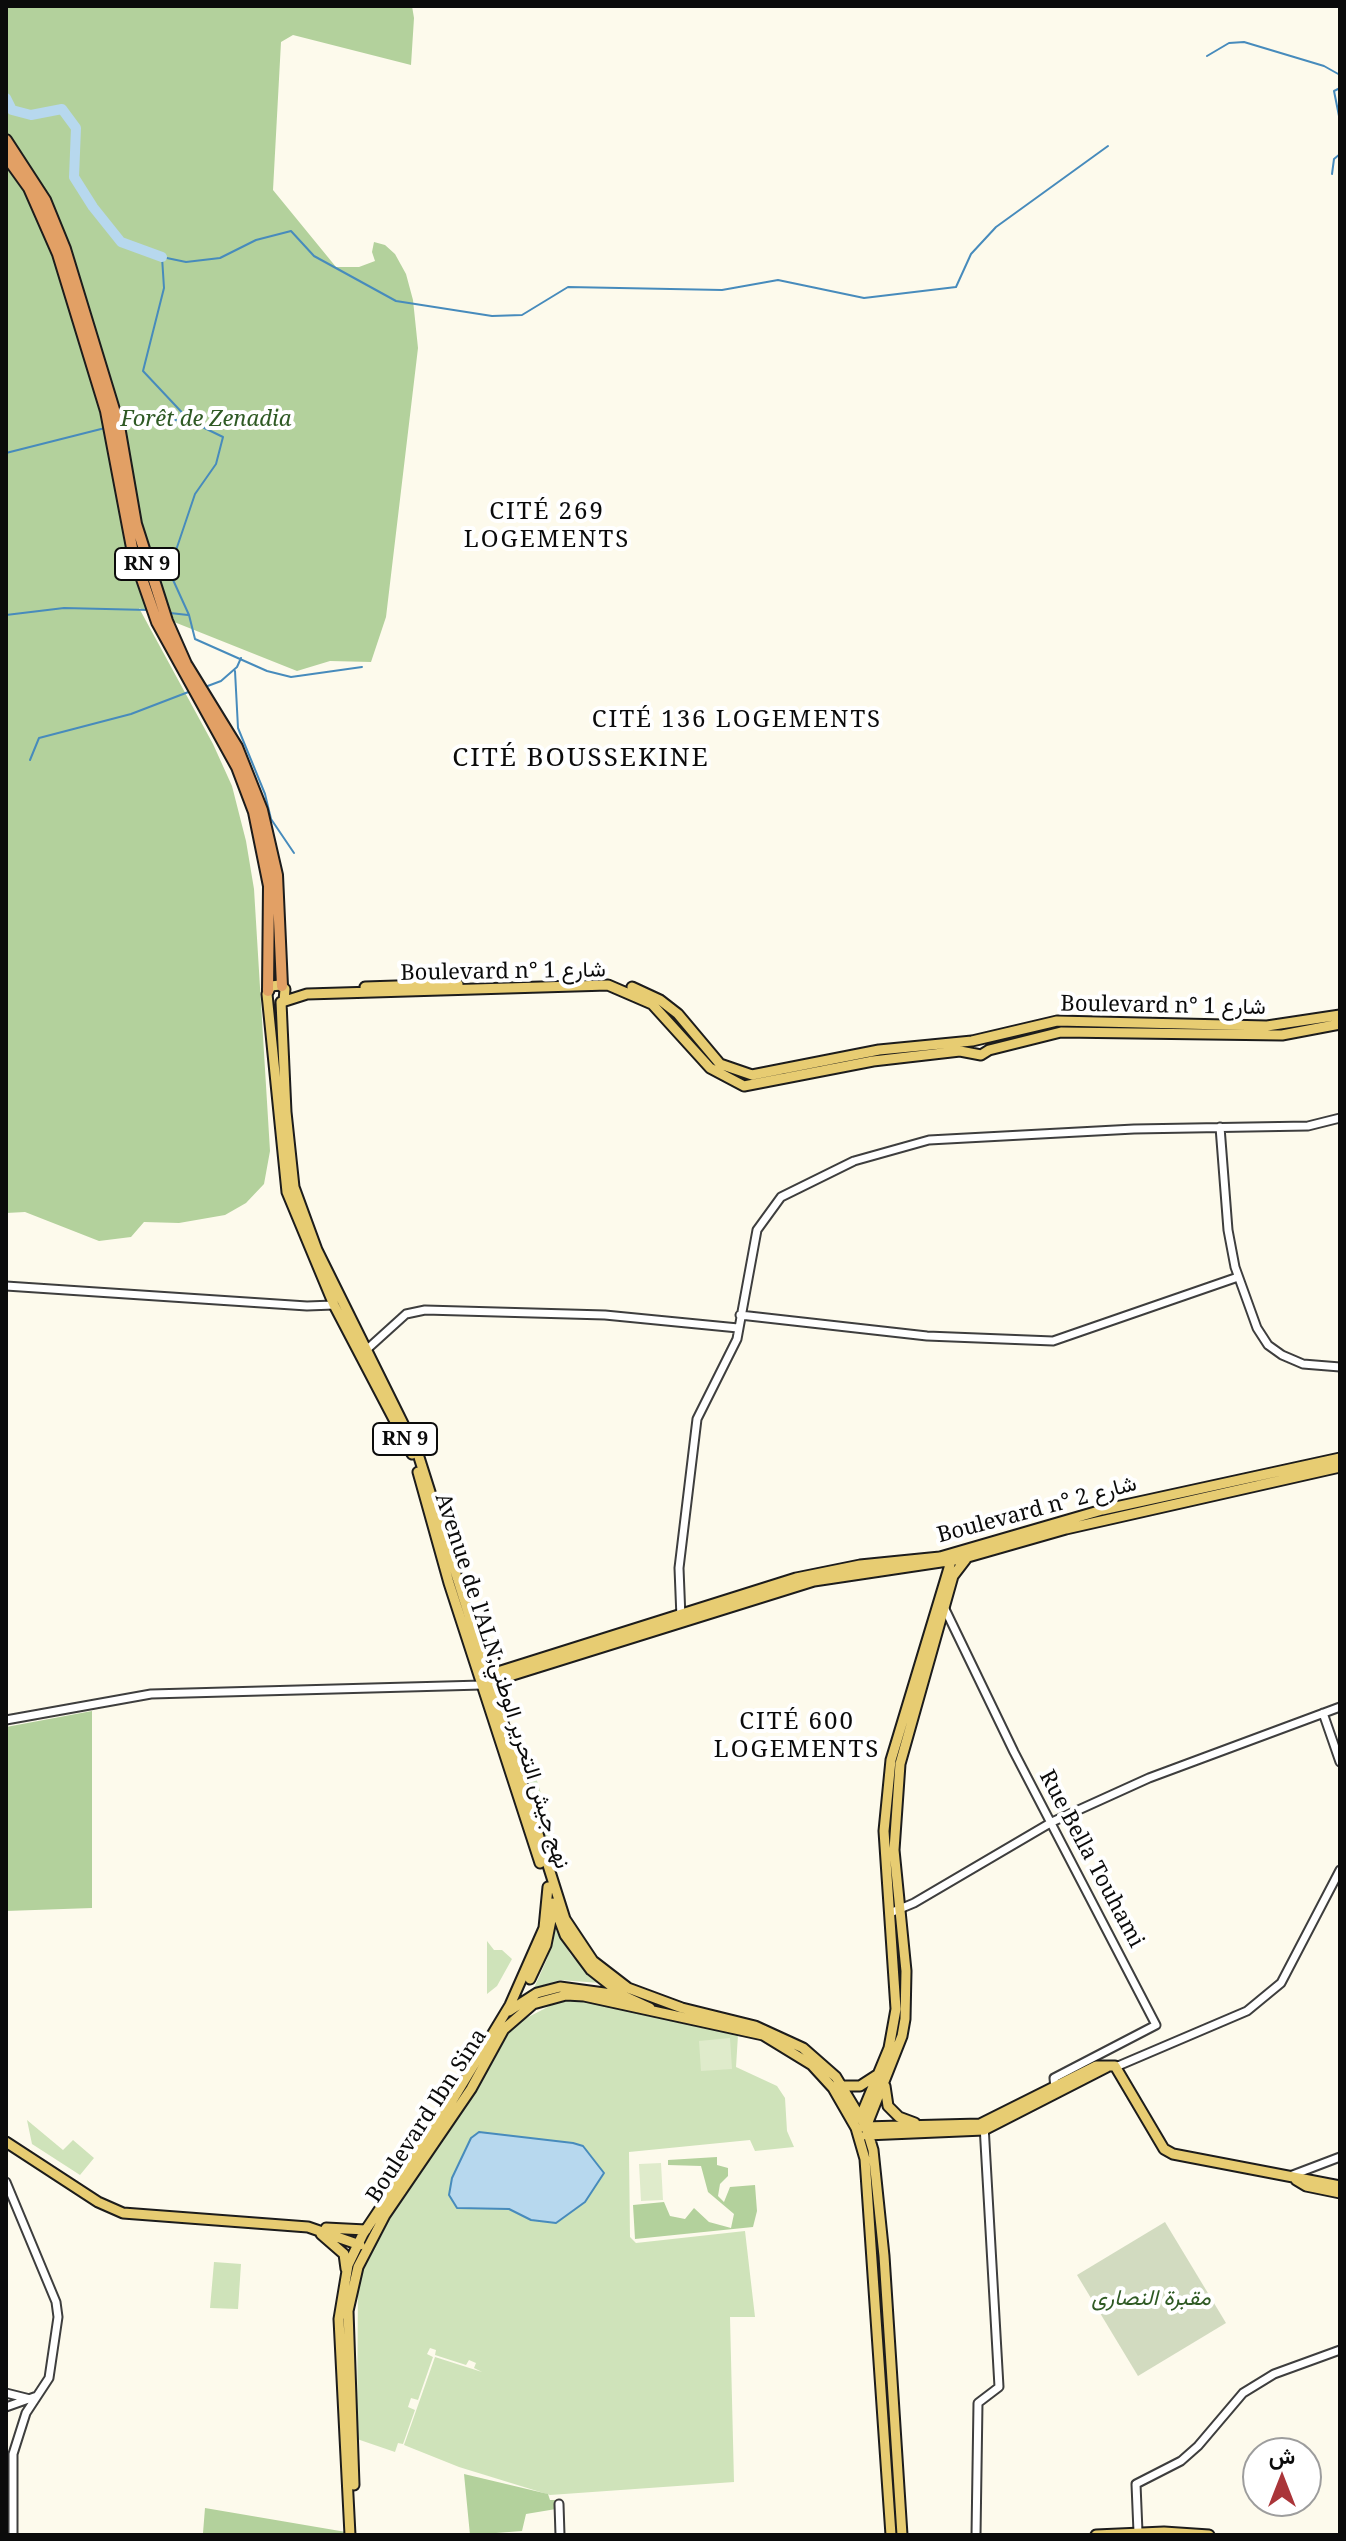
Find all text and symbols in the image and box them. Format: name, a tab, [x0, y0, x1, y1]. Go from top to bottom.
park label: Forêt de Zenadia	[121, 407, 291, 433]
district label: CITÉ 269 LOGEMENTS	[464, 498, 630, 554]
road number: RN 9	[115, 548, 179, 580]
district label: CITÉ 136 LOGEMENTS	[592, 706, 882, 734]
district label: CITÉ BOUSSEKINE	[452, 743, 710, 775]
street label: Boulevard n° شارع 1	[400, 957, 606, 987]
street label: Boulevard n° شارع 1	[1060, 991, 1266, 1021]
road number: RN 9	[373, 1423, 437, 1455]
street label: Boulevard n° شارع 2	[934, 1471, 1140, 1549]
street label: Avenue de l'ALN;نهج جيش التحرير الوطني	[429, 1490, 575, 1872]
district label: CITÉ 600 LOGEMENTS	[714, 1708, 880, 1764]
street label: Rue Bella Touhami	[1033, 1766, 1149, 1952]
street label: Boulevard Ibn Sina	[361, 2024, 493, 2208]
park label: مقبرة النصارى	[1091, 2286, 1211, 2312]
north arrow	[1242, 2437, 1322, 2517]
text: ش	[1269, 2440, 1295, 2470]

